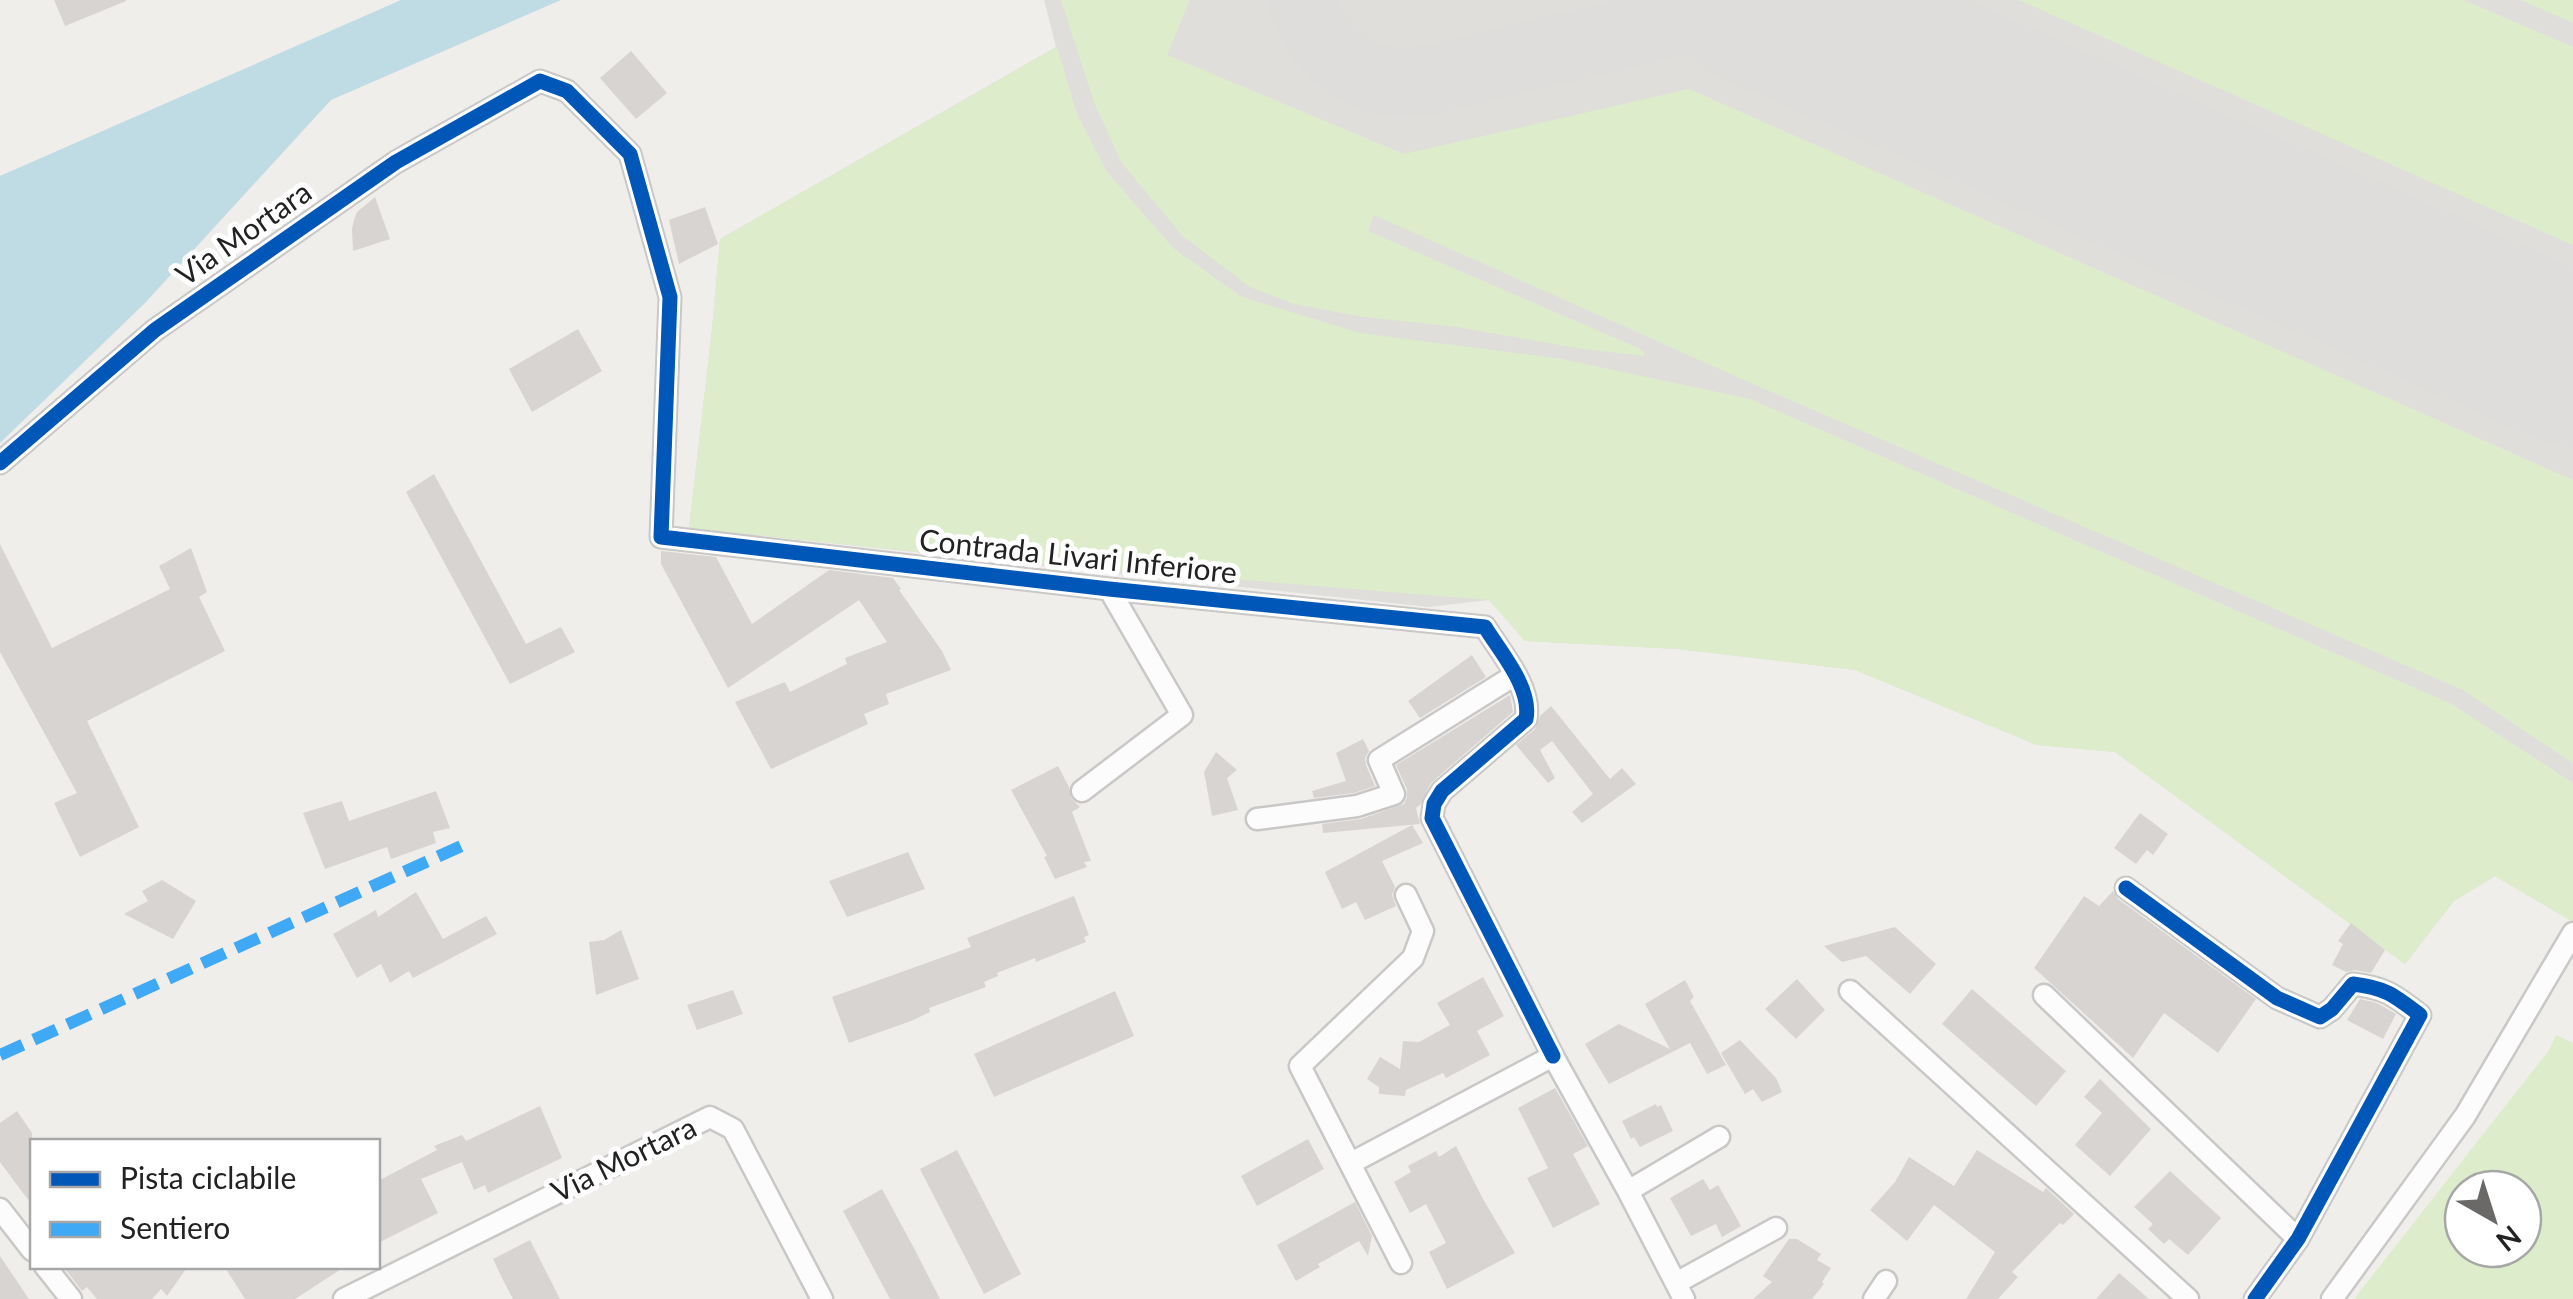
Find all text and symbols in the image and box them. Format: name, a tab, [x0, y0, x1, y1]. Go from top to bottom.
street label: Via Mortara	[168, 173, 317, 292]
street label: Contrada Livari Inferiore	[918, 520, 1239, 590]
street label: Via Mortara	[545, 1108, 701, 1209]
legend	[30, 1139, 380, 1269]
text: Pista ciclabile	[120, 1159, 296, 1195]
north arrow	[2443, 1169, 2543, 1269]
text: Sentiero	[120, 1209, 230, 1245]
text: N	[2490, 1219, 2528, 1259]

